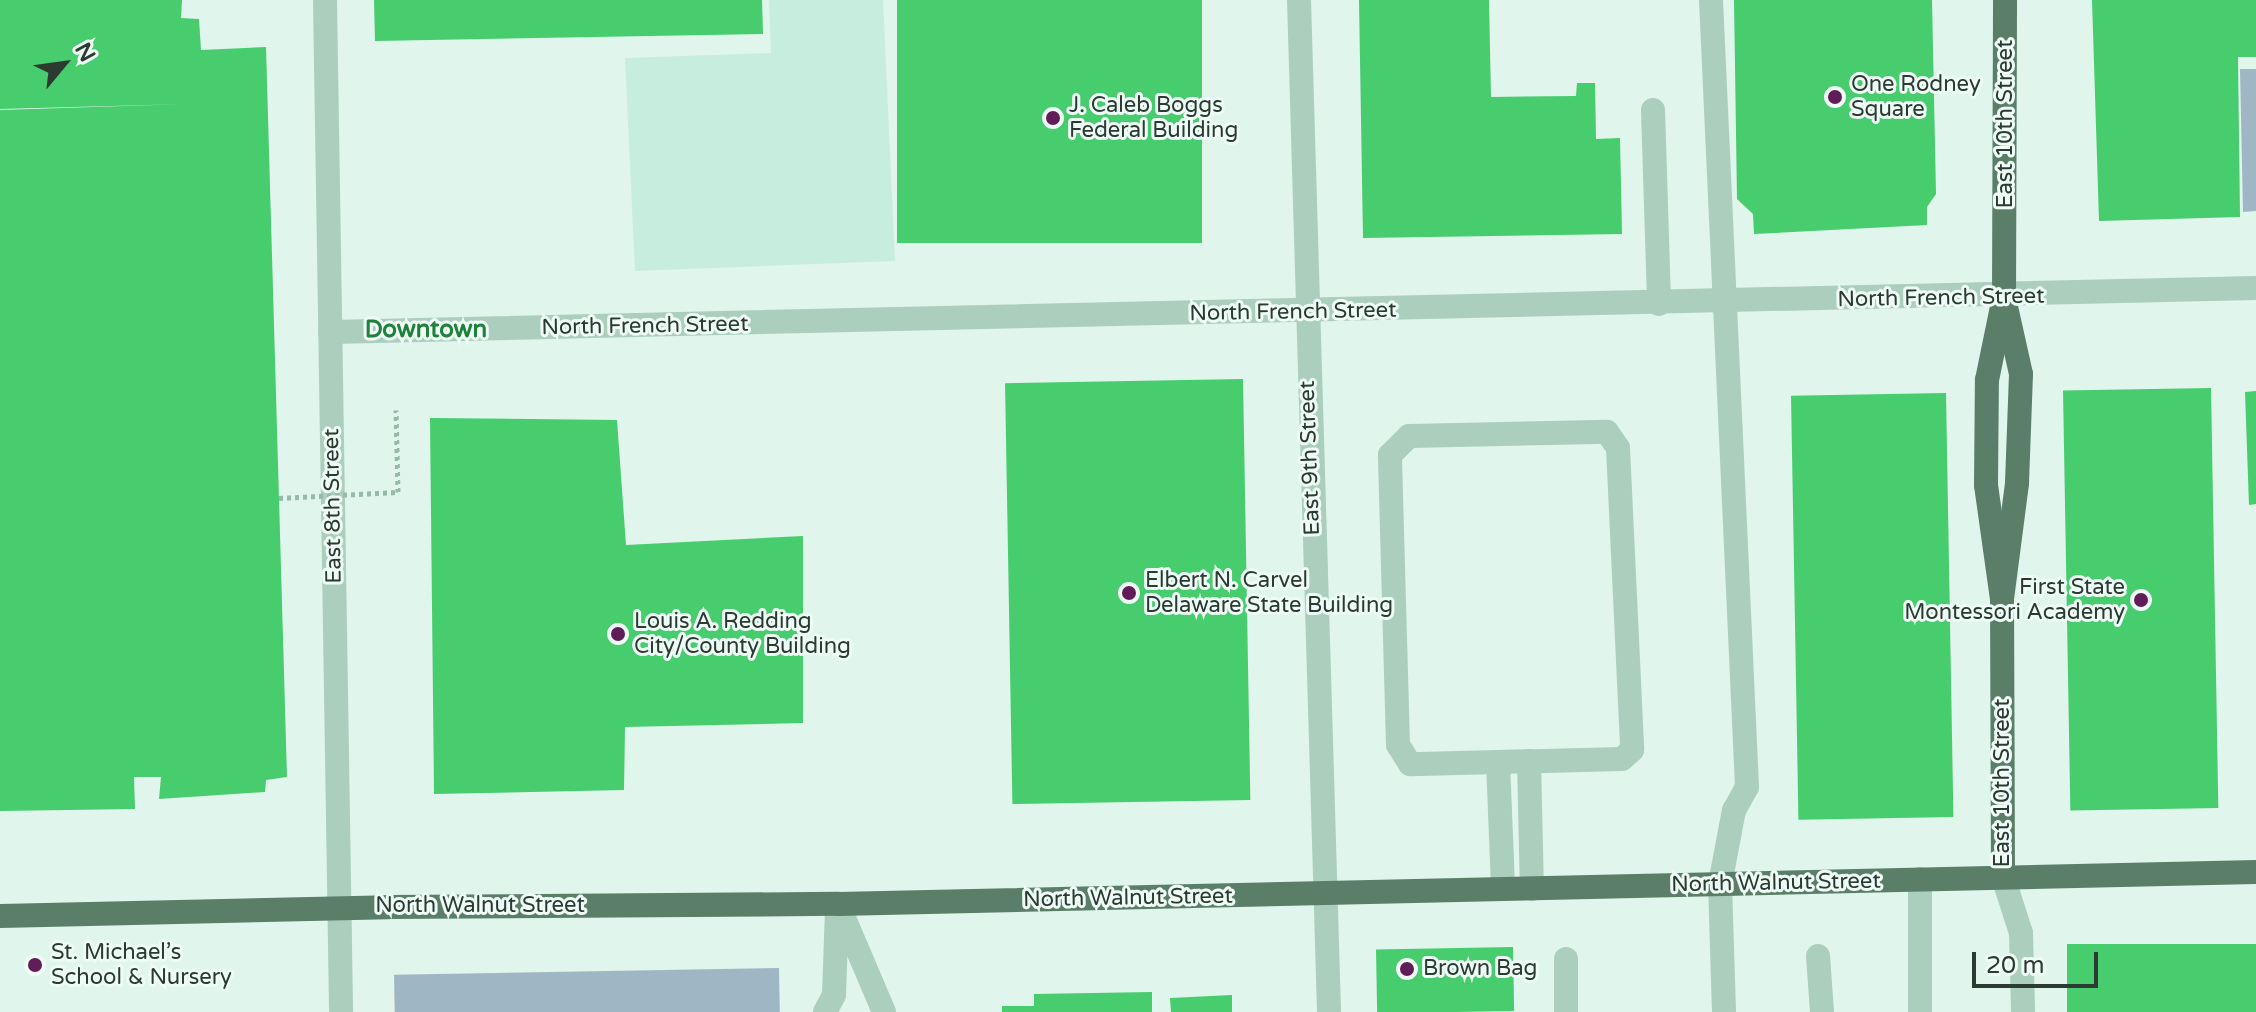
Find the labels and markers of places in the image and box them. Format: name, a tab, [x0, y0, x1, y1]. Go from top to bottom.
place label: One Rodney Square	[1851, 71, 1981, 122]
marker: One Rodney Square	[1826, 88, 1844, 106]
place label: J. Caleb Boggs Federal Building	[1069, 92, 1238, 144]
marker: J. Caleb Boggs Federal Building	[1044, 109, 1062, 127]
place label: Elbert N. Carvel Delaware State Building	[1145, 567, 1393, 618]
place label: First State Montessori Academy	[1904, 574, 2125, 626]
marker: Elbert N. Carvel Delaware State Building	[1120, 584, 1138, 602]
marker: First State Montessori Academy	[2132, 591, 2150, 609]
place label: Louis A. Redding City/County Building	[634, 608, 851, 660]
marker: Louis A. Redding City/County Building	[609, 625, 627, 643]
place label: St. Michael’s School & Nursery	[51, 939, 232, 990]
marker: St. Michael’s School & Nursery	[26, 956, 44, 974]
place label: Brown Bag	[1423, 956, 1537, 982]
marker: Brown Bag	[1398, 960, 1416, 978]

